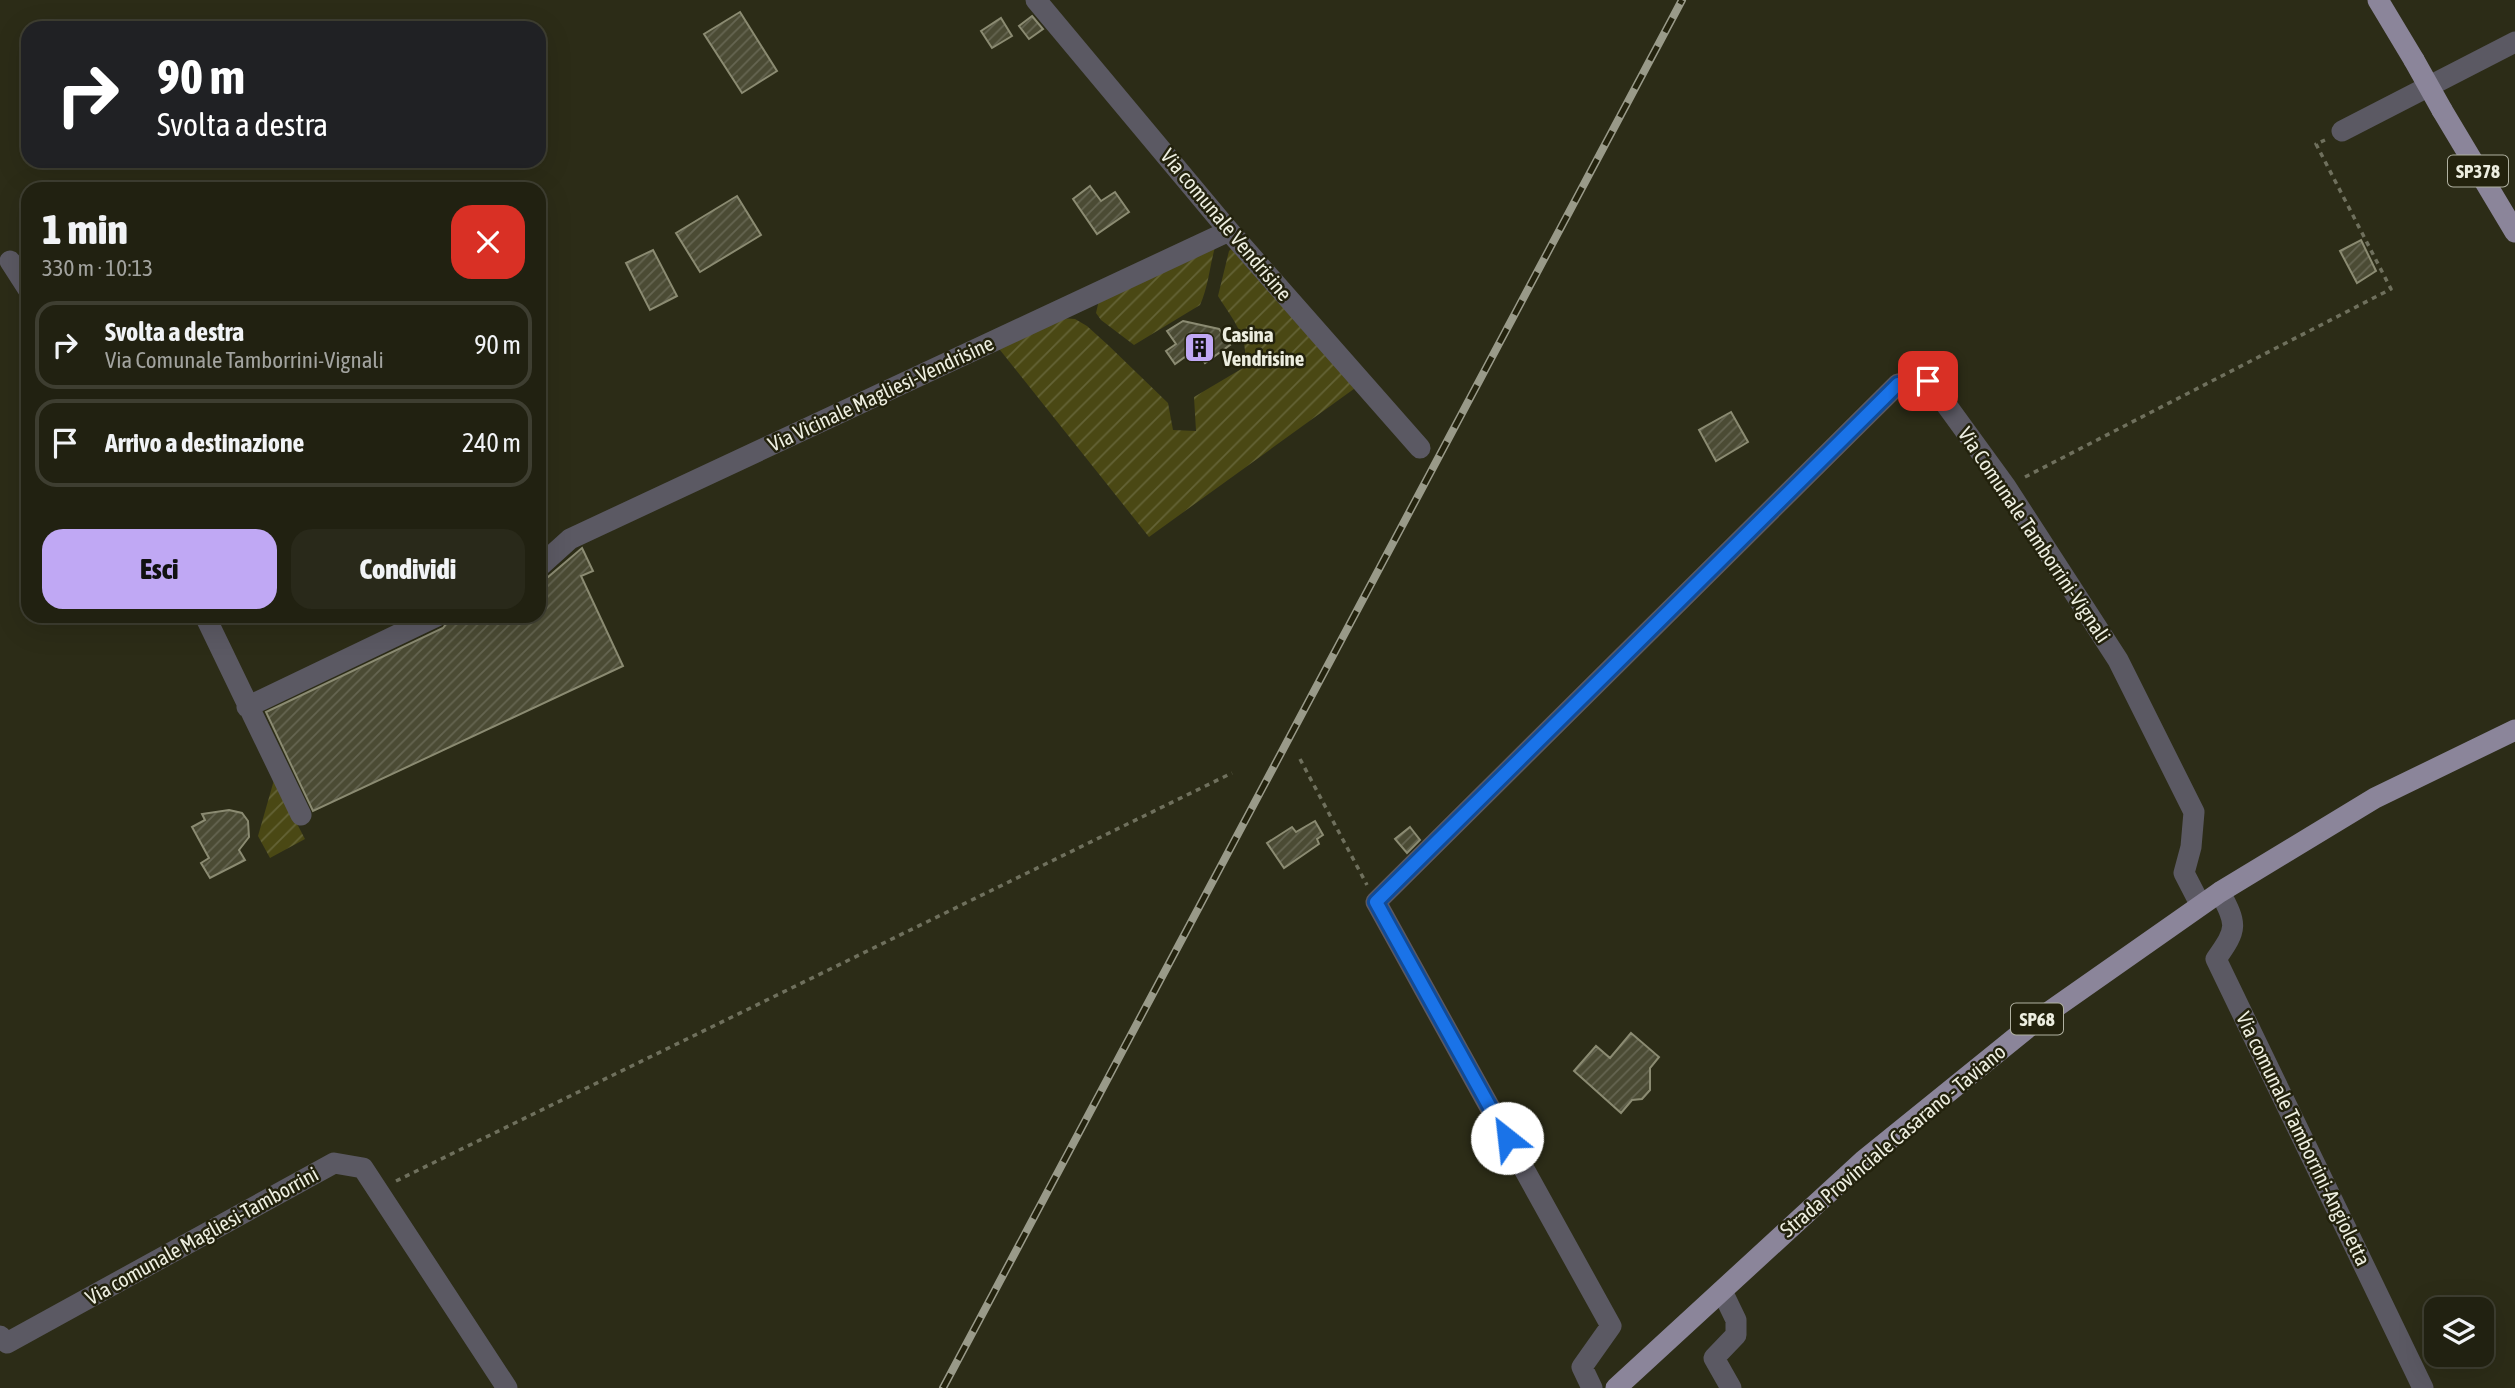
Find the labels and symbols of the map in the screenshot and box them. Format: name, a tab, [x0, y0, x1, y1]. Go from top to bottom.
street label: Via comunale Vendrisine	[1156, 144, 1297, 305]
road number: SP378	[2448, 155, 2508, 186]
place label: Casina Vendrisine	[1221, 322, 1304, 370]
street label: Via Vicinale Magliesi-Vendrisine	[764, 330, 997, 456]
building icon: Casina Vendrisine	[1182, 330, 1216, 364]
pin	[1898, 351, 1958, 411]
street label: Via Comunale Tamborrini-Vignali	[1954, 422, 2116, 647]
road number: SP68	[2011, 1004, 2063, 1035]
street label: Via comunale Tamborrini-Angioletta	[2232, 1008, 2376, 1269]
street label: Strada Provinciale Casarano - Taviano	[1775, 1039, 2010, 1242]
position arrow	[1470, 1101, 1544, 1175]
street label: Via comunale Magliesi-Tamborrini	[81, 1161, 322, 1309]

